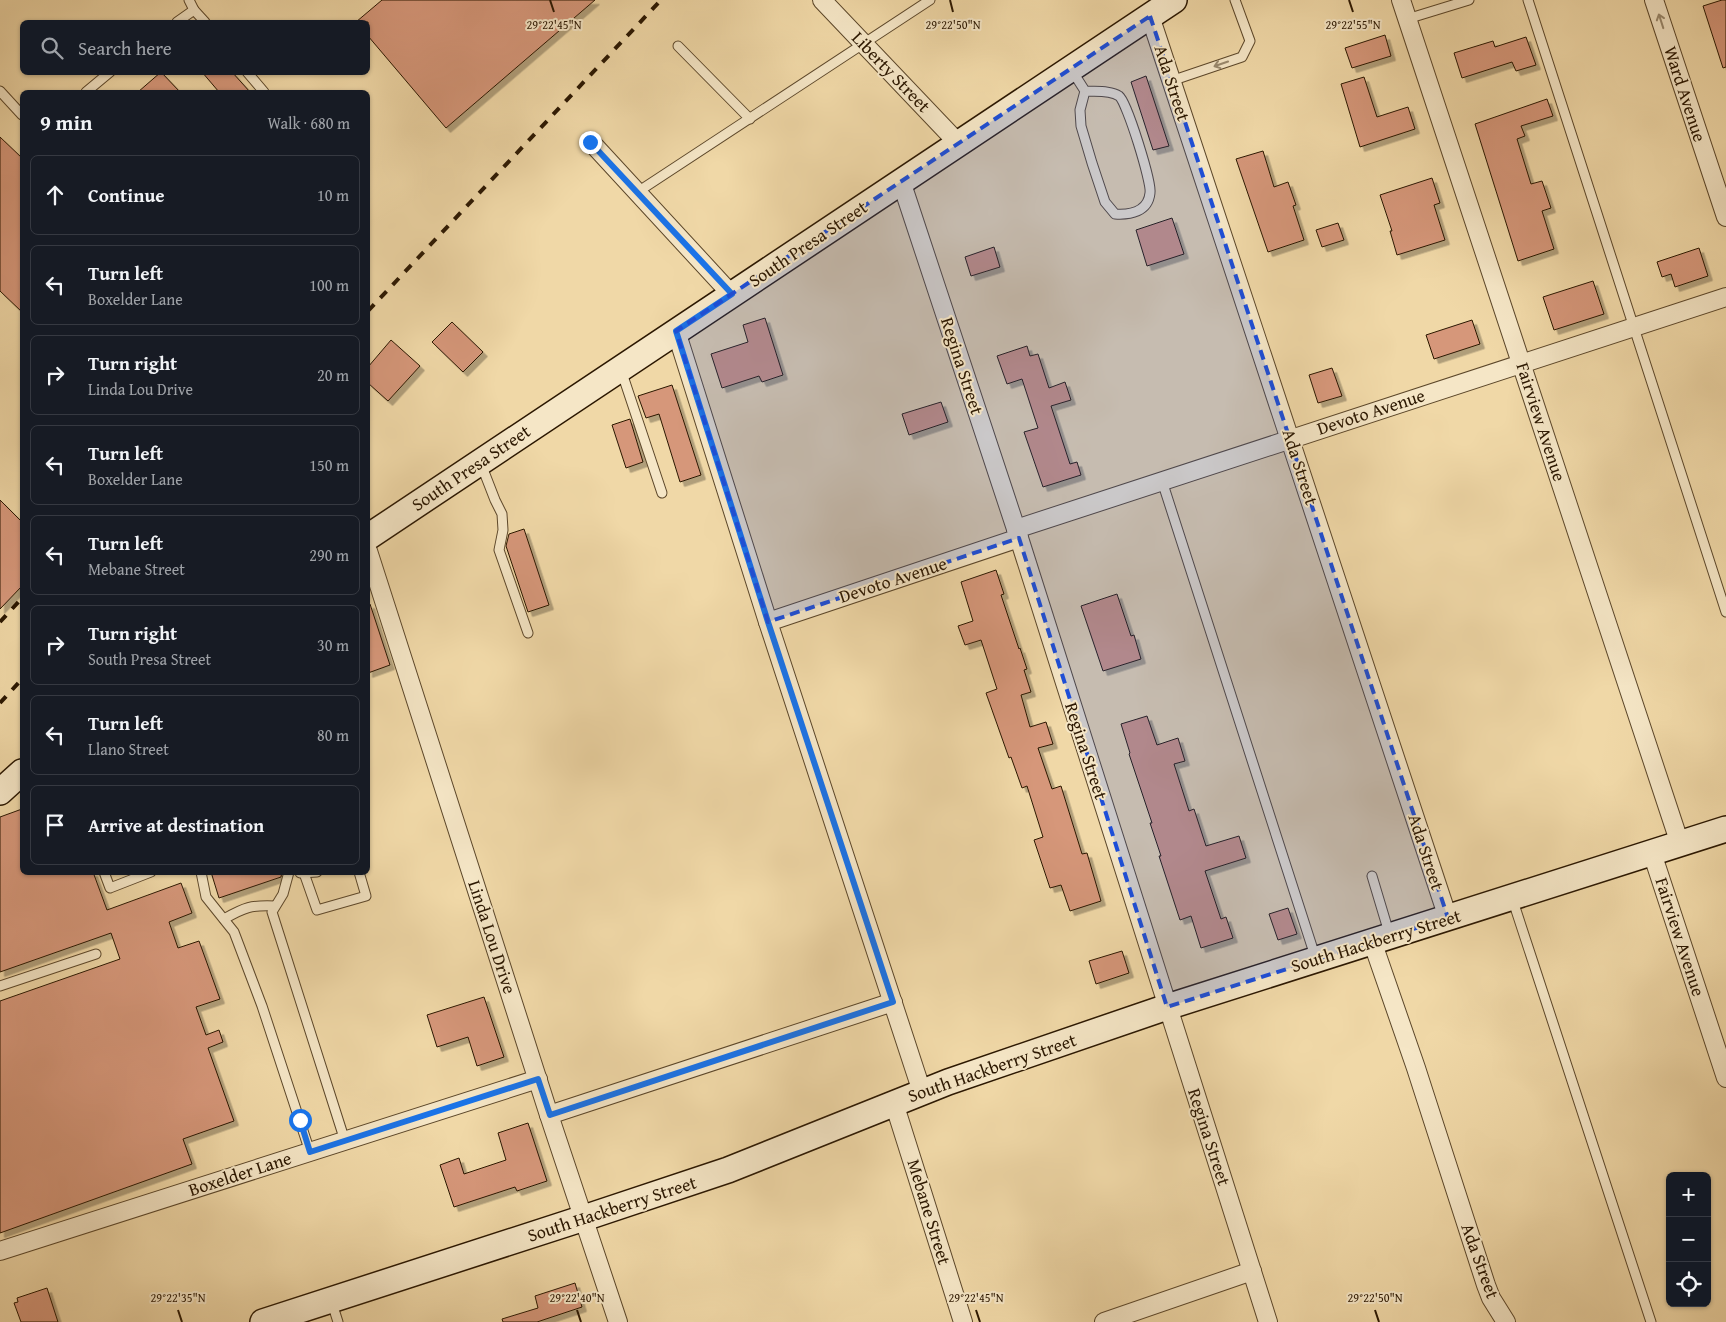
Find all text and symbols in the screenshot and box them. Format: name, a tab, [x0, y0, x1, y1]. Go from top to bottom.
one-way arrow	[1656, 14, 1665, 29]
text: 29°22'45"N	[526, 16, 582, 33]
text: 29°22'50"N	[925, 16, 981, 33]
text: 29°22'55"N	[1325, 16, 1381, 33]
search box	[20, 20, 370, 75]
street label: Liberty Street	[846, 25, 938, 119]
icon: search	[38, 34, 66, 62]
text: Search here	[78, 34, 172, 62]
street label: Ada Street	[1148, 41, 1198, 125]
street label: Ward Avenue	[1657, 42, 1714, 145]
one-way arrow	[1213, 60, 1229, 69]
text: 9 min	[40, 107, 92, 138]
text: Walk · 680 m	[267, 111, 350, 135]
route end	[579, 131, 602, 154]
icon: ahead	[41, 181, 69, 209]
text: Continue	[88, 181, 165, 209]
text: 10 m	[317, 183, 349, 207]
street label: South Presa Street	[743, 193, 873, 294]
text: Turn left	[88, 259, 163, 287]
icon: left	[41, 271, 69, 299]
text: 100 m	[309, 273, 349, 297]
text: Boxelder Lane	[88, 287, 183, 311]
street label: Regina Street	[934, 314, 991, 419]
text: Turn right	[88, 349, 177, 377]
street label: Fairview Avenue	[1510, 359, 1573, 485]
icon: right	[41, 361, 69, 389]
text: 20 m	[317, 363, 349, 387]
text: Linda Lou Drive	[88, 377, 193, 401]
street label: Devoto Avenue	[1313, 381, 1428, 442]
street label: South Presa Street	[406, 417, 536, 518]
street label: Ada Street	[1276, 425, 1326, 509]
text: Turn left	[88, 439, 163, 467]
icon: left	[41, 451, 69, 479]
text: 150 m	[309, 453, 349, 477]
text: Boxelder Lane	[88, 467, 183, 491]
text: Turn left	[88, 529, 163, 557]
icon: left	[41, 541, 69, 569]
text: 290 m	[309, 543, 349, 567]
street label: Devoto Avenue	[835, 549, 950, 610]
text: Mebane Street	[88, 557, 185, 581]
text: Turn right	[88, 619, 177, 647]
icon: right	[41, 631, 69, 659]
text: 30 m	[317, 633, 349, 657]
text: South Presa Street	[88, 647, 211, 671]
street label: Regina Street	[1058, 699, 1115, 804]
text: Turn left	[88, 709, 163, 737]
icon: left	[41, 721, 69, 749]
text: 80 m	[317, 723, 349, 747]
text: Llano Street	[88, 737, 169, 761]
street label: Ada Street	[1402, 810, 1452, 894]
icon: arrive	[41, 811, 69, 839]
text: Arrive at destination	[88, 811, 264, 839]
street label: Fairview Avenue	[1649, 874, 1712, 1000]
street label: Linda Lou Drive	[461, 877, 524, 997]
street label: South Hackberry Street	[1288, 902, 1465, 979]
street label: South Hackberry Street	[904, 1026, 1080, 1109]
street label: Regina Street	[1181, 1085, 1238, 1190]
route start	[289, 1109, 312, 1132]
street label: Boxelder Lane	[185, 1144, 295, 1203]
street label: Mebane Street	[901, 1156, 959, 1269]
street label: South Hackberry Street	[524, 1168, 701, 1249]
map controls	[1666, 1172, 1711, 1307]
button: +	[1666, 1172, 1711, 1217]
button: −	[1666, 1217, 1711, 1262]
street label: Ada Street	[1454, 1219, 1507, 1303]
button: locate	[1666, 1262, 1711, 1307]
text: 29°22'35"N	[150, 1289, 206, 1306]
text: 29°22'40"N	[549, 1289, 605, 1306]
text: 29°22'45"N	[948, 1289, 1004, 1306]
text: 29°22'50"N	[1347, 1289, 1403, 1306]

